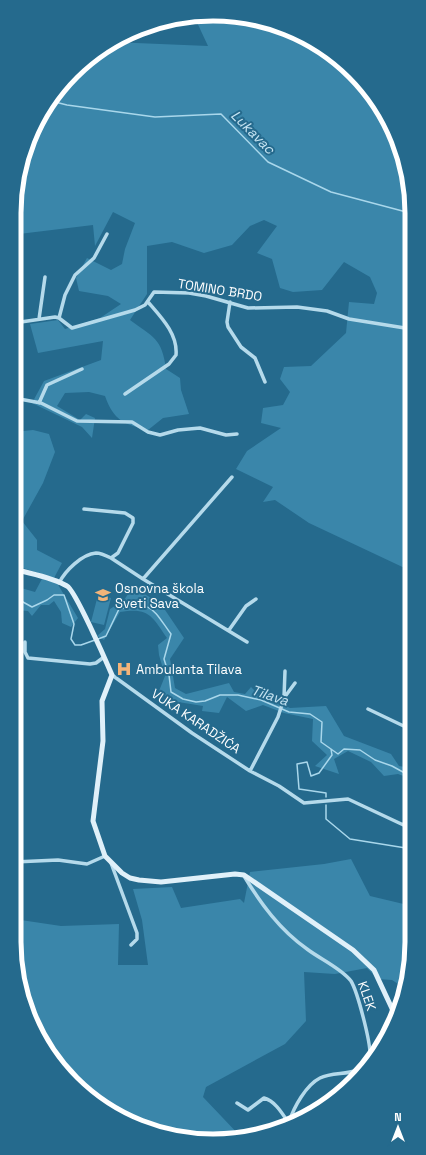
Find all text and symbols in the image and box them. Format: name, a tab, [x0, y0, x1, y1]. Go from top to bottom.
water label: Lukavac	[227, 106, 279, 158]
street label: TOMINO BRDO	[177, 275, 263, 305]
place label: Osnovna škola Sveti Sava	[115, 580, 205, 612]
school or university icon: Osnovna škola Sveti Sava	[94, 586, 112, 604]
hospital icon: Ambulanta Tilava	[115, 660, 133, 678]
place label: Ambulanta Tilava	[136, 661, 242, 678]
water label: Tilava	[249, 681, 292, 710]
street label: VUKA KARADŽIĆA	[148, 685, 244, 757]
street label: KLEK	[354, 979, 380, 1013]
north arrow	[378, 1107, 418, 1147]
text: N	[394, 1110, 402, 1124]

